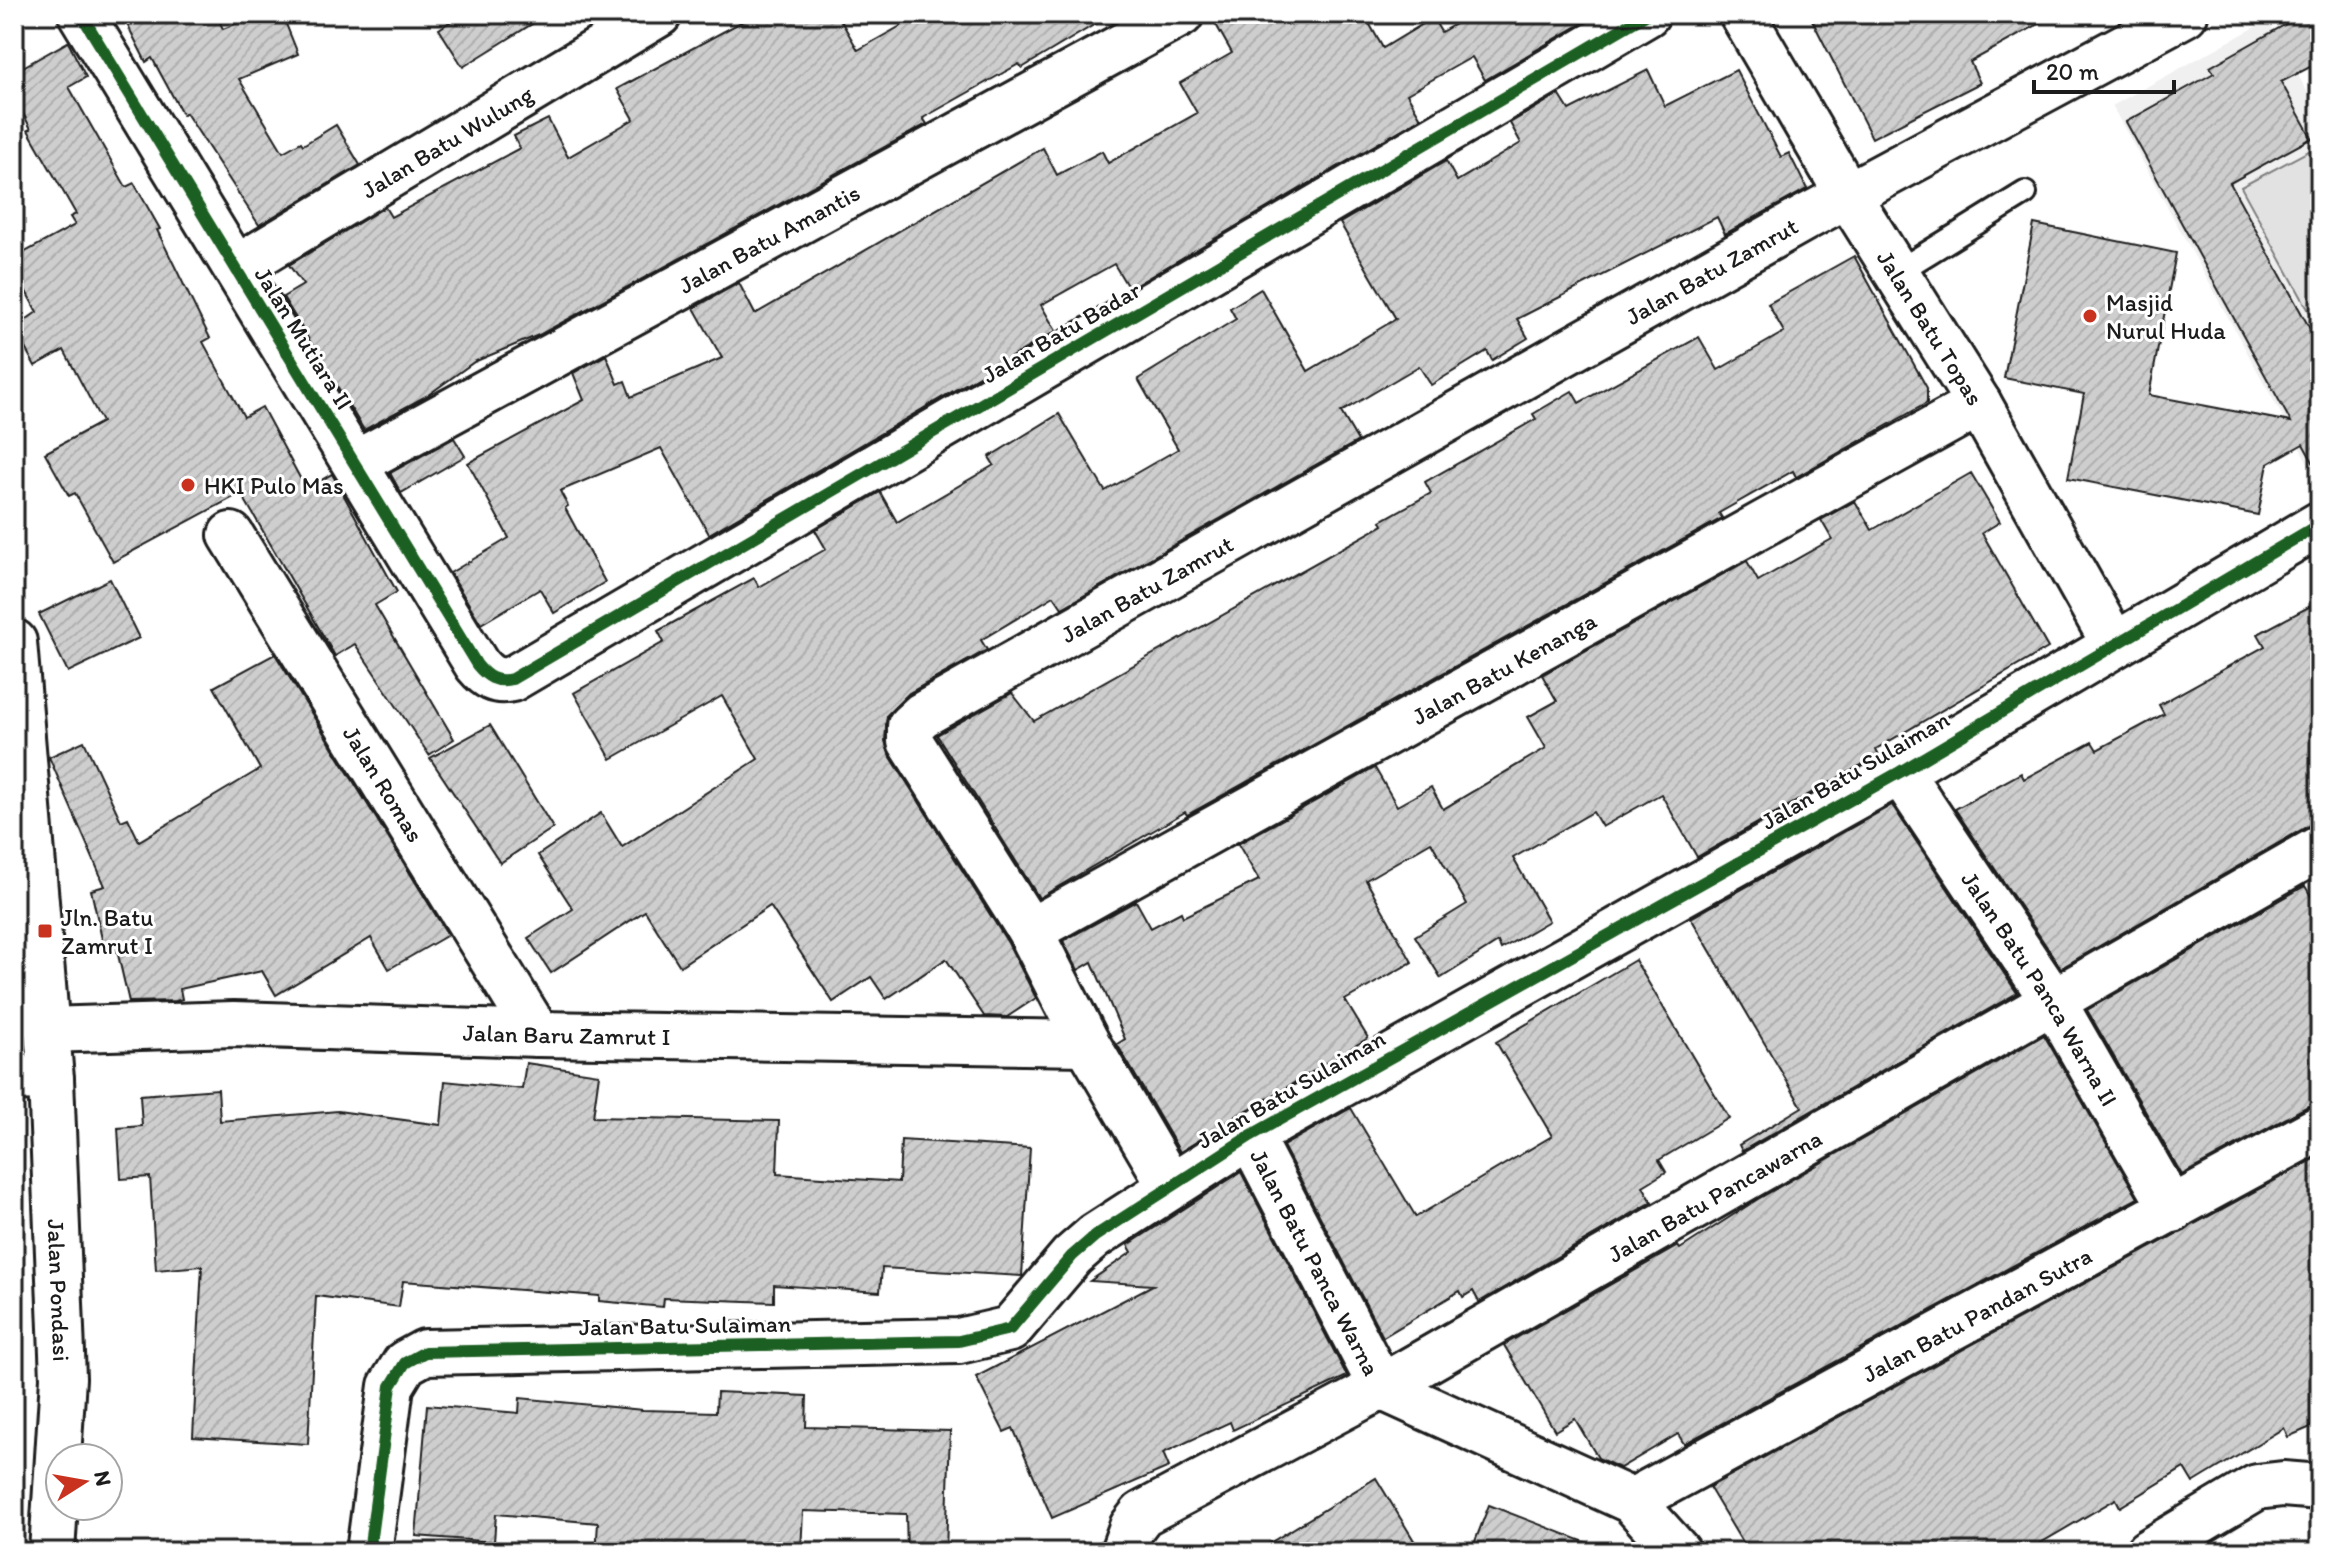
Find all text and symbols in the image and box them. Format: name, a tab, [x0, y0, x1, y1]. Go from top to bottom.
scale bar	[2034, 44, 2174, 94]
text: 20 m	[2046, 57, 2099, 86]
street label: Jalan Batu Wulung	[356, 78, 538, 204]
street label: Jalan Batu Amantis	[673, 177, 864, 299]
street label: Jalan Batu Zamrut	[1620, 211, 1803, 331]
street label: Jalan Batu Topas	[1871, 245, 1990, 410]
street label: Jalan Mutiara II	[249, 261, 359, 415]
street label: Jalan Batu Badar	[977, 275, 1145, 389]
place label: Masjid Nurul Huda	[2106, 288, 2226, 345]
marker: Masjid Nurul Huda	[2081, 307, 2099, 325]
place label: HKI Pulo Mas	[204, 471, 344, 500]
marker: HKI Pulo Mas	[179, 476, 197, 494]
street label: Jalan Batu Zamrut	[1055, 529, 1238, 648]
street label: Jalan Batu Kenanga	[1407, 605, 1601, 731]
street label: Jalan Batu Sulaiman	[1756, 704, 1955, 836]
street label: Jalan Romas	[337, 720, 431, 847]
street label: Jalan Batu Panca Warna II	[1956, 865, 2125, 1111]
place label: Jln. Batu Zamrut I	[61, 903, 153, 960]
marker: Jln. Batu Zamrut I	[36, 922, 54, 940]
street label: Jalan Baru Zamrut I	[462, 1017, 671, 1051]
street label: Jalan Batu Sulaiman	[1192, 1023, 1391, 1155]
street label: Jalan Batu Pancawarna	[1602, 1123, 1827, 1268]
street label: Jalan Batu Panca Warna	[1245, 1144, 1387, 1380]
street label: Jalan Pondasi	[42, 1218, 77, 1362]
street label: Jalan Batu Pandan Sutra	[1857, 1240, 2096, 1388]
street label: Jalan Batu Sulaiman	[578, 1309, 792, 1341]
north arrow	[44, 1442, 124, 1522]
text: N	[88, 1468, 118, 1488]

